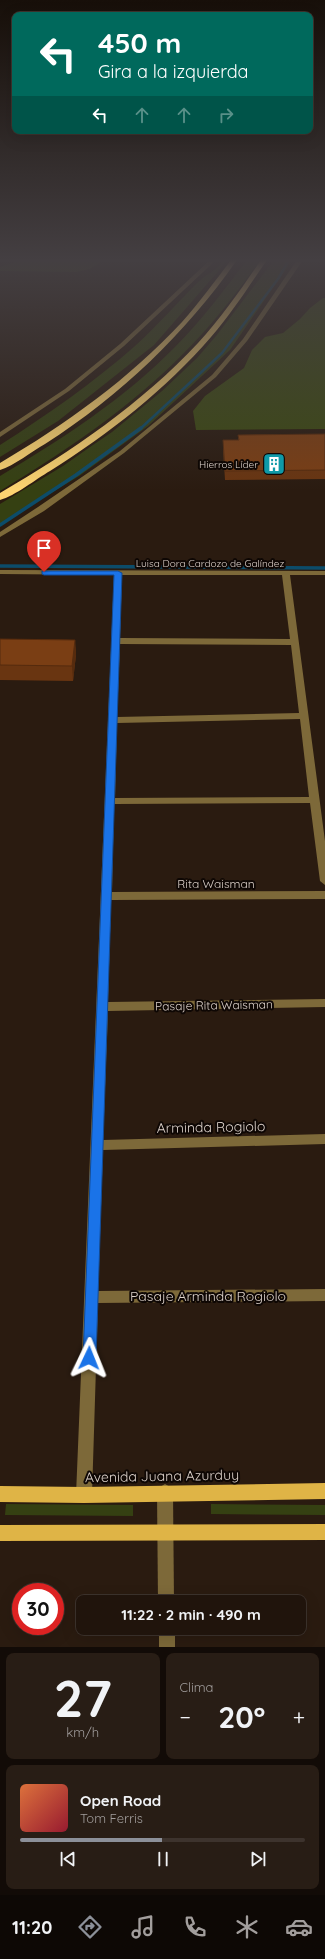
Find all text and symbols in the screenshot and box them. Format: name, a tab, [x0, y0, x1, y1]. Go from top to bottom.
text: 450 m	[98, 25, 181, 60]
icon: left	[32, 28, 84, 80]
text: Gira a la izquierda	[98, 60, 249, 83]
icon: left	[89, 104, 111, 126]
icon: ahead	[131, 104, 153, 126]
icon: ahead	[173, 104, 195, 126]
icon: right	[215, 104, 237, 126]
building icon: Hierros Líder	[261, 451, 287, 477]
place label: Hierros Líder	[199, 458, 258, 471]
pin	[27, 531, 61, 572]
icon: arrive	[33, 537, 55, 559]
street label: Luisa Dora Cardozo de Galíndez	[136, 557, 284, 570]
street label: Rita Waisman	[177, 876, 255, 891]
street label: Pasaje Rita Waisman	[155, 996, 273, 1014]
street label: Arminda Rogiolo	[157, 1117, 265, 1137]
street label: Pasaje Arminda Rogiolo	[130, 1287, 286, 1305]
position arrow	[68, 1337, 110, 1379]
street label: Avenida Juana Azurduy	[85, 1466, 239, 1486]
speed limit sign: 30	[12, 1583, 64, 1635]
text: 11:22 · 2 min · 490 m	[121, 1605, 261, 1624]
text: 27	[54, 1665, 112, 1730]
text: Clima	[180, 1679, 214, 1695]
text: 20°	[218, 1698, 265, 1736]
text: −	[180, 1703, 191, 1731]
text: +	[293, 1703, 305, 1731]
text: km/h	[66, 1724, 99, 1740]
text: Open Road	[80, 1791, 161, 1810]
text: Tom Ferris	[80, 1810, 143, 1826]
icon: previous	[57, 1848, 79, 1870]
icon: pause	[152, 1848, 174, 1870]
icon: next	[247, 1848, 269, 1870]
icon: directions	[76, 1913, 104, 1941]
icon: music	[129, 1913, 157, 1941]
icon: phone	[181, 1913, 209, 1941]
icon: climate	[233, 1913, 261, 1941]
icon: car	[285, 1913, 313, 1941]
text: 11:20	[12, 1916, 52, 1939]

